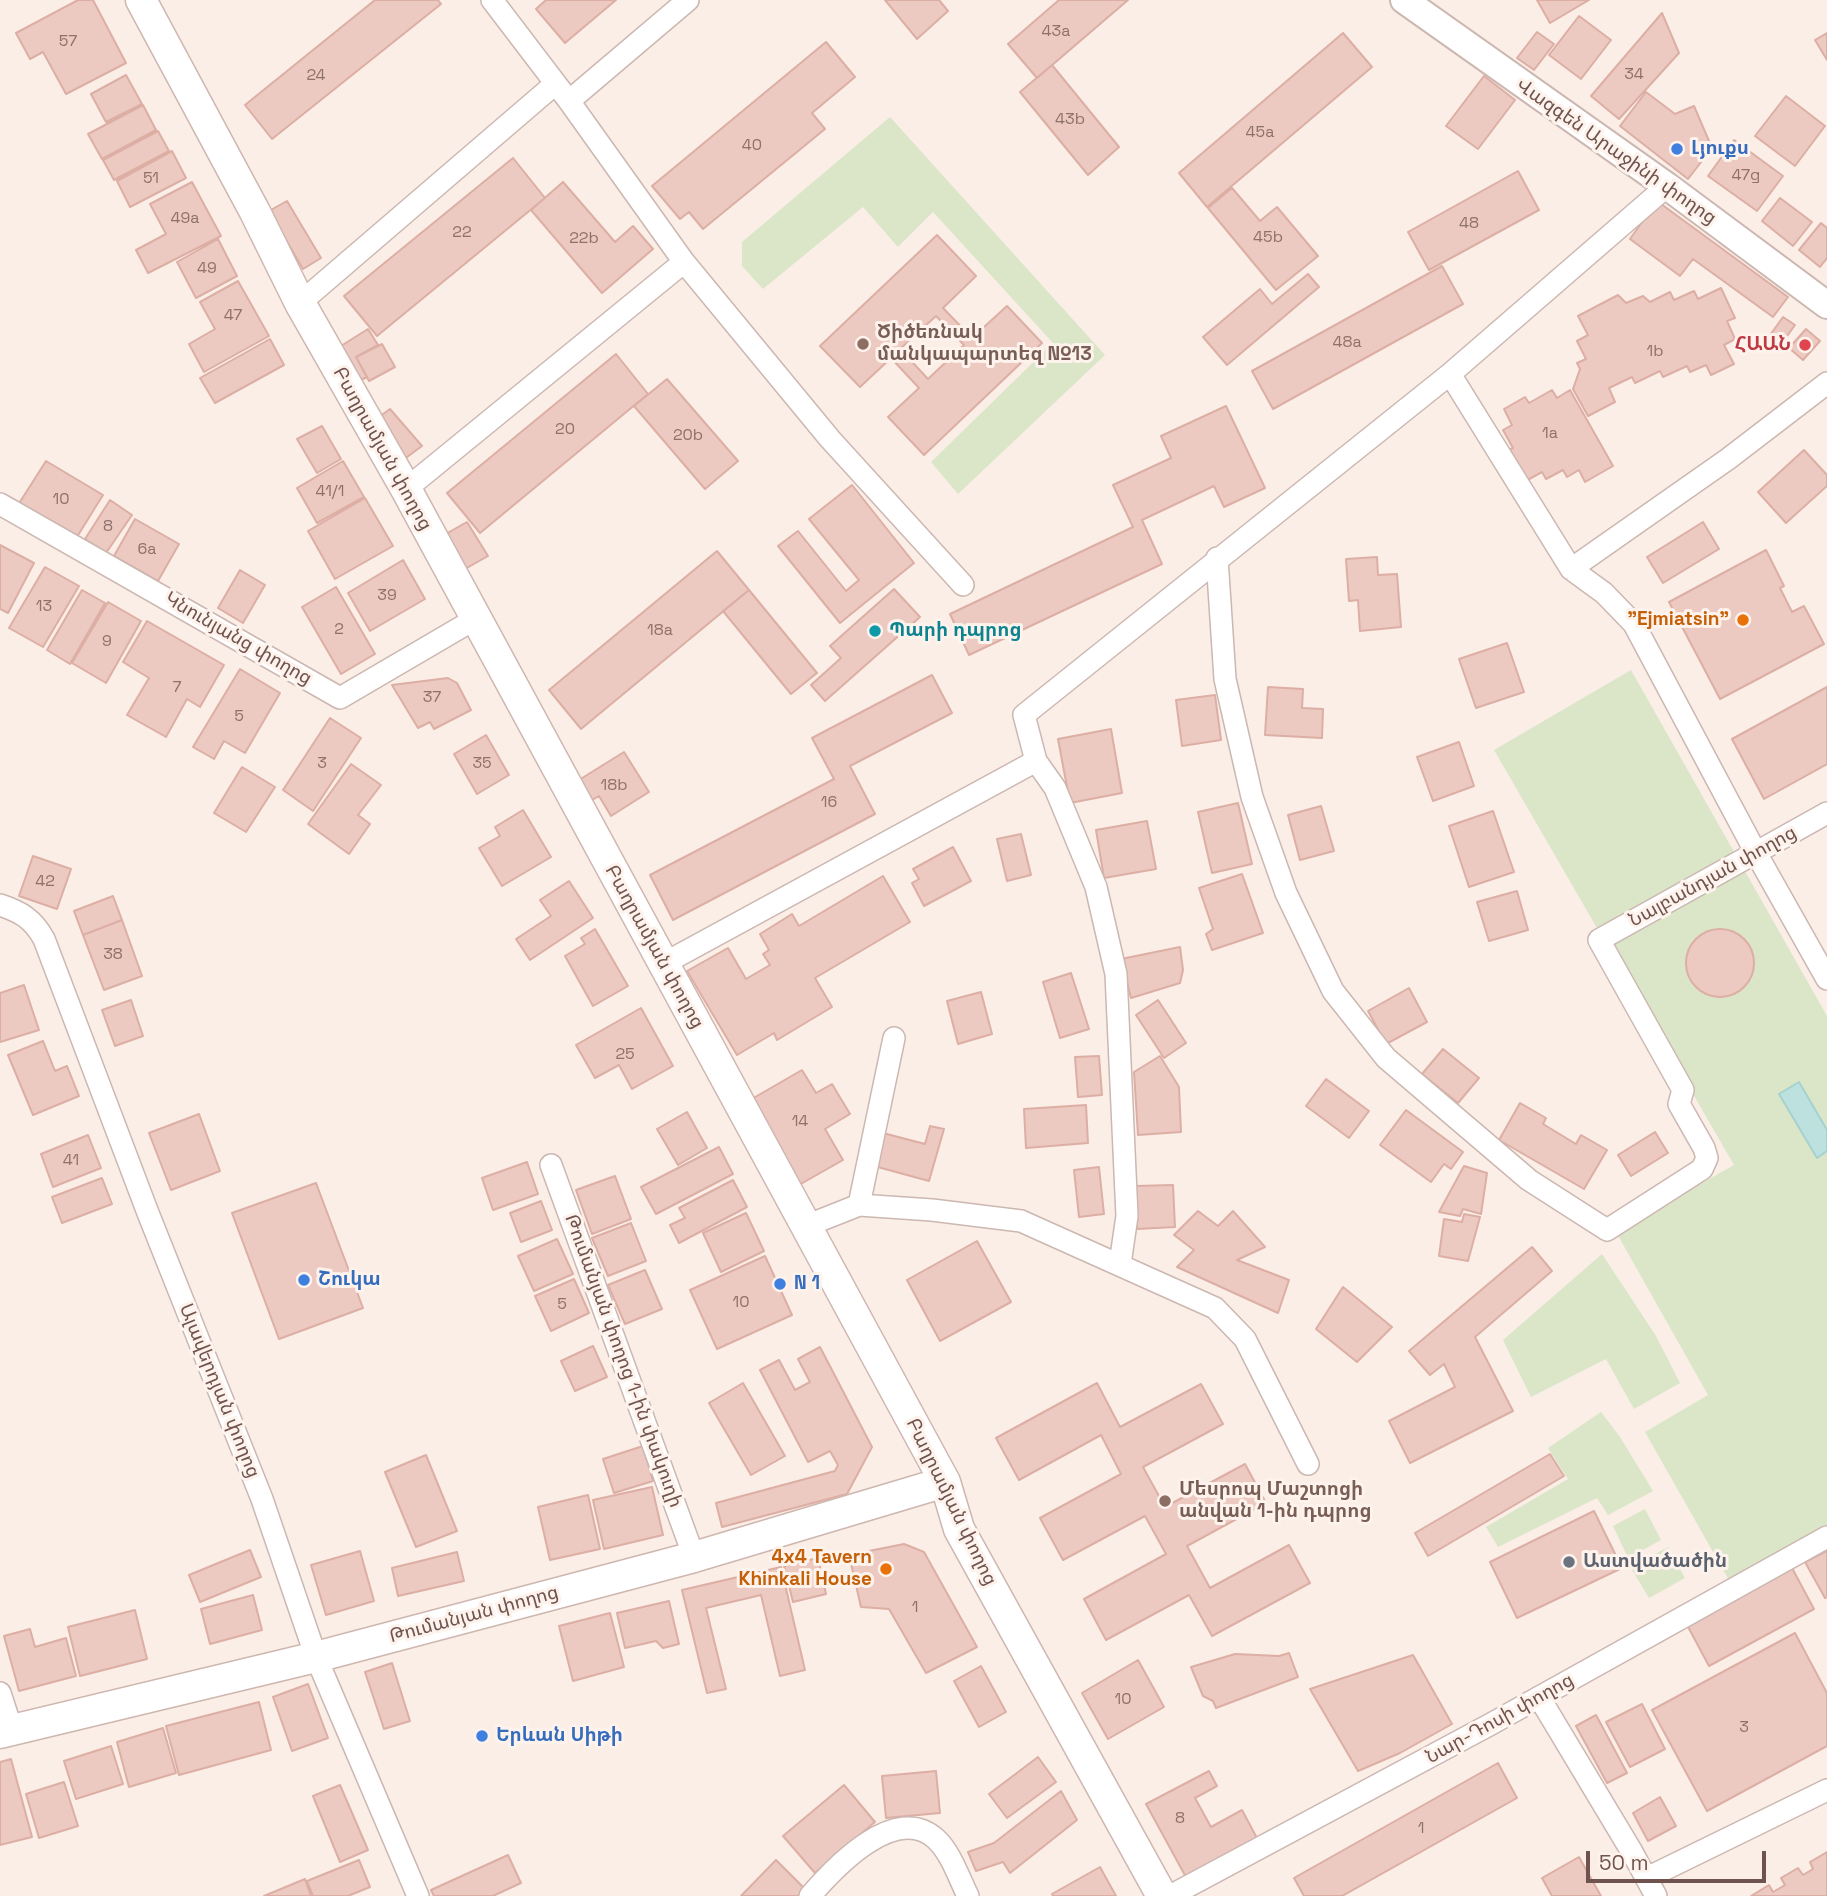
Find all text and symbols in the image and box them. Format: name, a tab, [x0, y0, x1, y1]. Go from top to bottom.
house number: 43a	[1042, 22, 1070, 42]
house number: 57	[59, 32, 77, 52]
house number: 34	[1624, 65, 1644, 85]
house number: 24	[306, 66, 326, 86]
street label: Վազգեն Արաջինի փողոց	[1511, 74, 1721, 230]
house number: 43b	[1055, 110, 1085, 130]
house number: 45a	[1246, 123, 1274, 143]
house number: 40	[742, 136, 762, 156]
place label: Լյուքս	[1691, 138, 1749, 160]
marker: Լյուքս	[1669, 141, 1685, 157]
house number: 47g	[1732, 166, 1760, 186]
house number: 51	[143, 169, 159, 189]
house number: 49a	[171, 209, 199, 229]
house number: 48	[1459, 214, 1479, 234]
house number: 22	[452, 223, 472, 243]
house number: 45b	[1253, 228, 1283, 248]
house number: 22b	[569, 229, 599, 249]
house number: 49	[197, 259, 217, 279]
house number: 47	[224, 306, 242, 326]
place label: Ծիծեռնակ մանկապարտեզ №13	[877, 322, 1092, 366]
house number: 48a	[1332, 333, 1362, 353]
place label: ՀԱԱՆ	[1735, 334, 1791, 356]
marker: Ծիծեռնակ մանկապարտեզ №13	[855, 336, 871, 352]
marker: ՀԱԱՆ	[1797, 337, 1813, 353]
house number: 1b	[1647, 342, 1663, 362]
street label: Բաղրամյան փողոց	[328, 363, 436, 535]
house number: 20	[555, 420, 575, 440]
house number: 1a	[1542, 424, 1558, 444]
house number: 20b	[673, 426, 703, 446]
house number: 41/1	[316, 482, 344, 502]
house number: 10	[53, 490, 69, 510]
house number: 8	[103, 517, 113, 537]
house number: 6a	[138, 540, 156, 560]
house number: 39	[377, 586, 397, 606]
street label: Կնունյանց փողոց	[160, 588, 316, 690]
house number: 13	[36, 597, 52, 617]
place label: "Ejmiatsin"	[1627, 609, 1729, 631]
marker: "Ejmiatsin"	[1735, 612, 1751, 628]
house number: 2	[334, 620, 344, 640]
place label: Պարի դպրոց	[889, 620, 1022, 642]
house number: 18a	[647, 621, 673, 641]
marker: Պարի դպրոց	[867, 623, 883, 639]
house number: 9	[102, 632, 112, 652]
house number: 7	[172, 678, 182, 698]
house number: 37	[423, 688, 441, 708]
house number: 5	[234, 707, 244, 727]
house number: 3	[317, 754, 327, 774]
house number: 35	[472, 754, 492, 774]
house number: 18b	[601, 776, 627, 796]
house number: 16	[821, 793, 837, 813]
street label: Նալբանդյան փողոց	[1625, 822, 1801, 932]
street label: Բաղրամյան փողոց	[600, 861, 708, 1033]
house number: 42	[35, 872, 55, 892]
house number: 38	[103, 945, 123, 965]
house number: 25	[615, 1045, 635, 1065]
house number: 14	[792, 1112, 808, 1132]
house number: 41	[63, 1151, 79, 1171]
street label: Թումանյան փողոց 1-ին փակուղի	[559, 1211, 687, 1511]
place label: Շուկա	[318, 1269, 381, 1291]
marker: Շուկա	[296, 1272, 312, 1288]
place label: N 1	[794, 1273, 820, 1295]
marker: N 1	[772, 1276, 788, 1292]
house number: 10	[733, 1293, 749, 1313]
house number: 5	[557, 1295, 567, 1315]
street label: Ալավերդյան փողոց	[174, 1301, 264, 1481]
street label: Բաղրամյան փողոց	[901, 1415, 1001, 1589]
place label: Մեսրոպ Մաշտոցի անվան 1-ին դպրոց	[1179, 1479, 1371, 1523]
marker: Մեսրոպ Մաշտոցի անվան 1-ին դպրոց	[1157, 1493, 1173, 1509]
place label: 4x4 Tavern Khinkali House	[738, 1547, 872, 1591]
place label: Աստվածածին	[1583, 1551, 1727, 1573]
marker: Աստվածածին	[1561, 1554, 1577, 1570]
marker: 4x4 Tavern Khinkali House	[878, 1561, 894, 1577]
street label: Թումանյան փողոց	[387, 1581, 561, 1649]
house number: 1	[912, 1598, 918, 1618]
street label: Նար-Դոսի փողոց	[1422, 1669, 1578, 1769]
house number: 10	[1115, 1690, 1131, 1710]
house number: 3	[1739, 1718, 1749, 1738]
place label: Երևան Սիթի	[496, 1725, 623, 1747]
marker: Երևան Սիթի	[474, 1728, 490, 1744]
house number: 8	[1175, 1809, 1185, 1829]
house number: 1	[1418, 1819, 1424, 1839]
scale bar	[1589, 1836, 1769, 1880]
text: 50 m	[1599, 1849, 1649, 1876]

